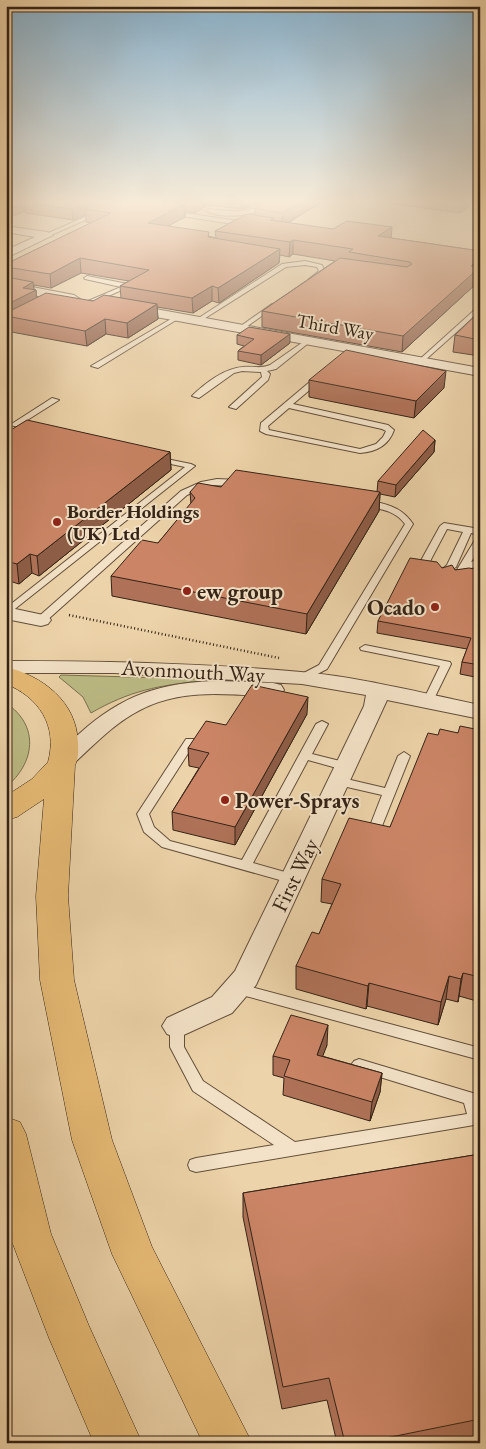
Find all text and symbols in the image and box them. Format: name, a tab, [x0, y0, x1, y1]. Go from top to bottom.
street label: Third Way	[294, 308, 376, 346]
place label: Border Holdings (UK) Ltd	[67, 499, 200, 546]
marker: Border Holdings (UK) Ltd	[51, 516, 63, 528]
place label: ew group	[197, 577, 283, 606]
marker: ew group	[181, 585, 193, 597]
place label: Ocado	[367, 593, 425, 622]
marker: Ocado	[429, 601, 441, 613]
street label: Avonmouth Way	[120, 653, 266, 689]
place label: Power-Sprays	[235, 786, 359, 815]
marker: Power-Sprays	[219, 794, 231, 806]
street label: First Way	[265, 833, 325, 917]

